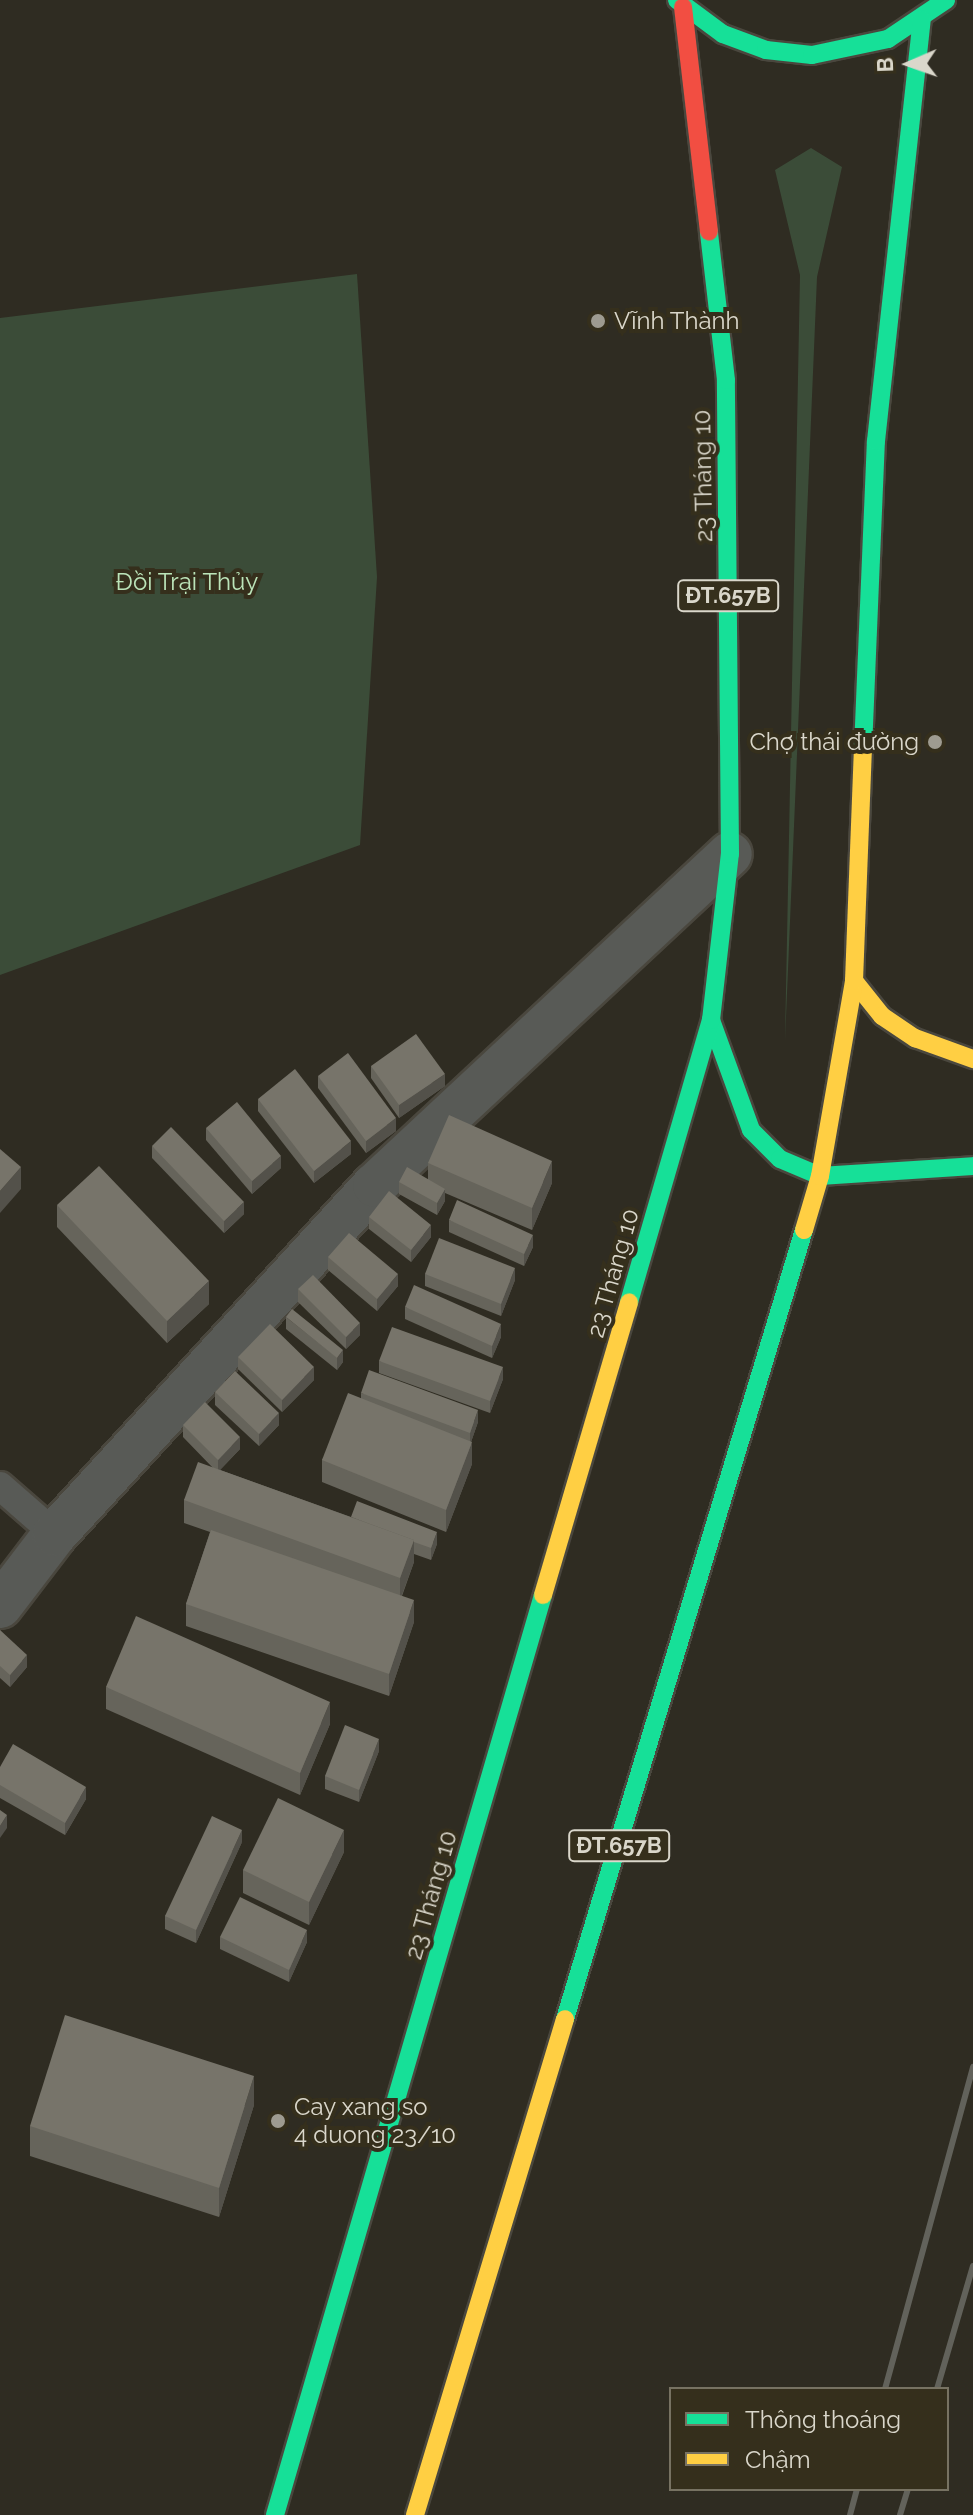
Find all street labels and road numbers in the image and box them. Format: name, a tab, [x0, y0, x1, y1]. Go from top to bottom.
street label: 23 Tháng 10	[687, 409, 719, 543]
road number: ĐT.657B	[676, 578, 780, 614]
street label: 23 Tháng 10	[581, 1205, 645, 1341]
street label: 23 Tháng 10	[399, 1827, 463, 1963]
road number: ĐT.657B	[567, 1828, 671, 1864]

